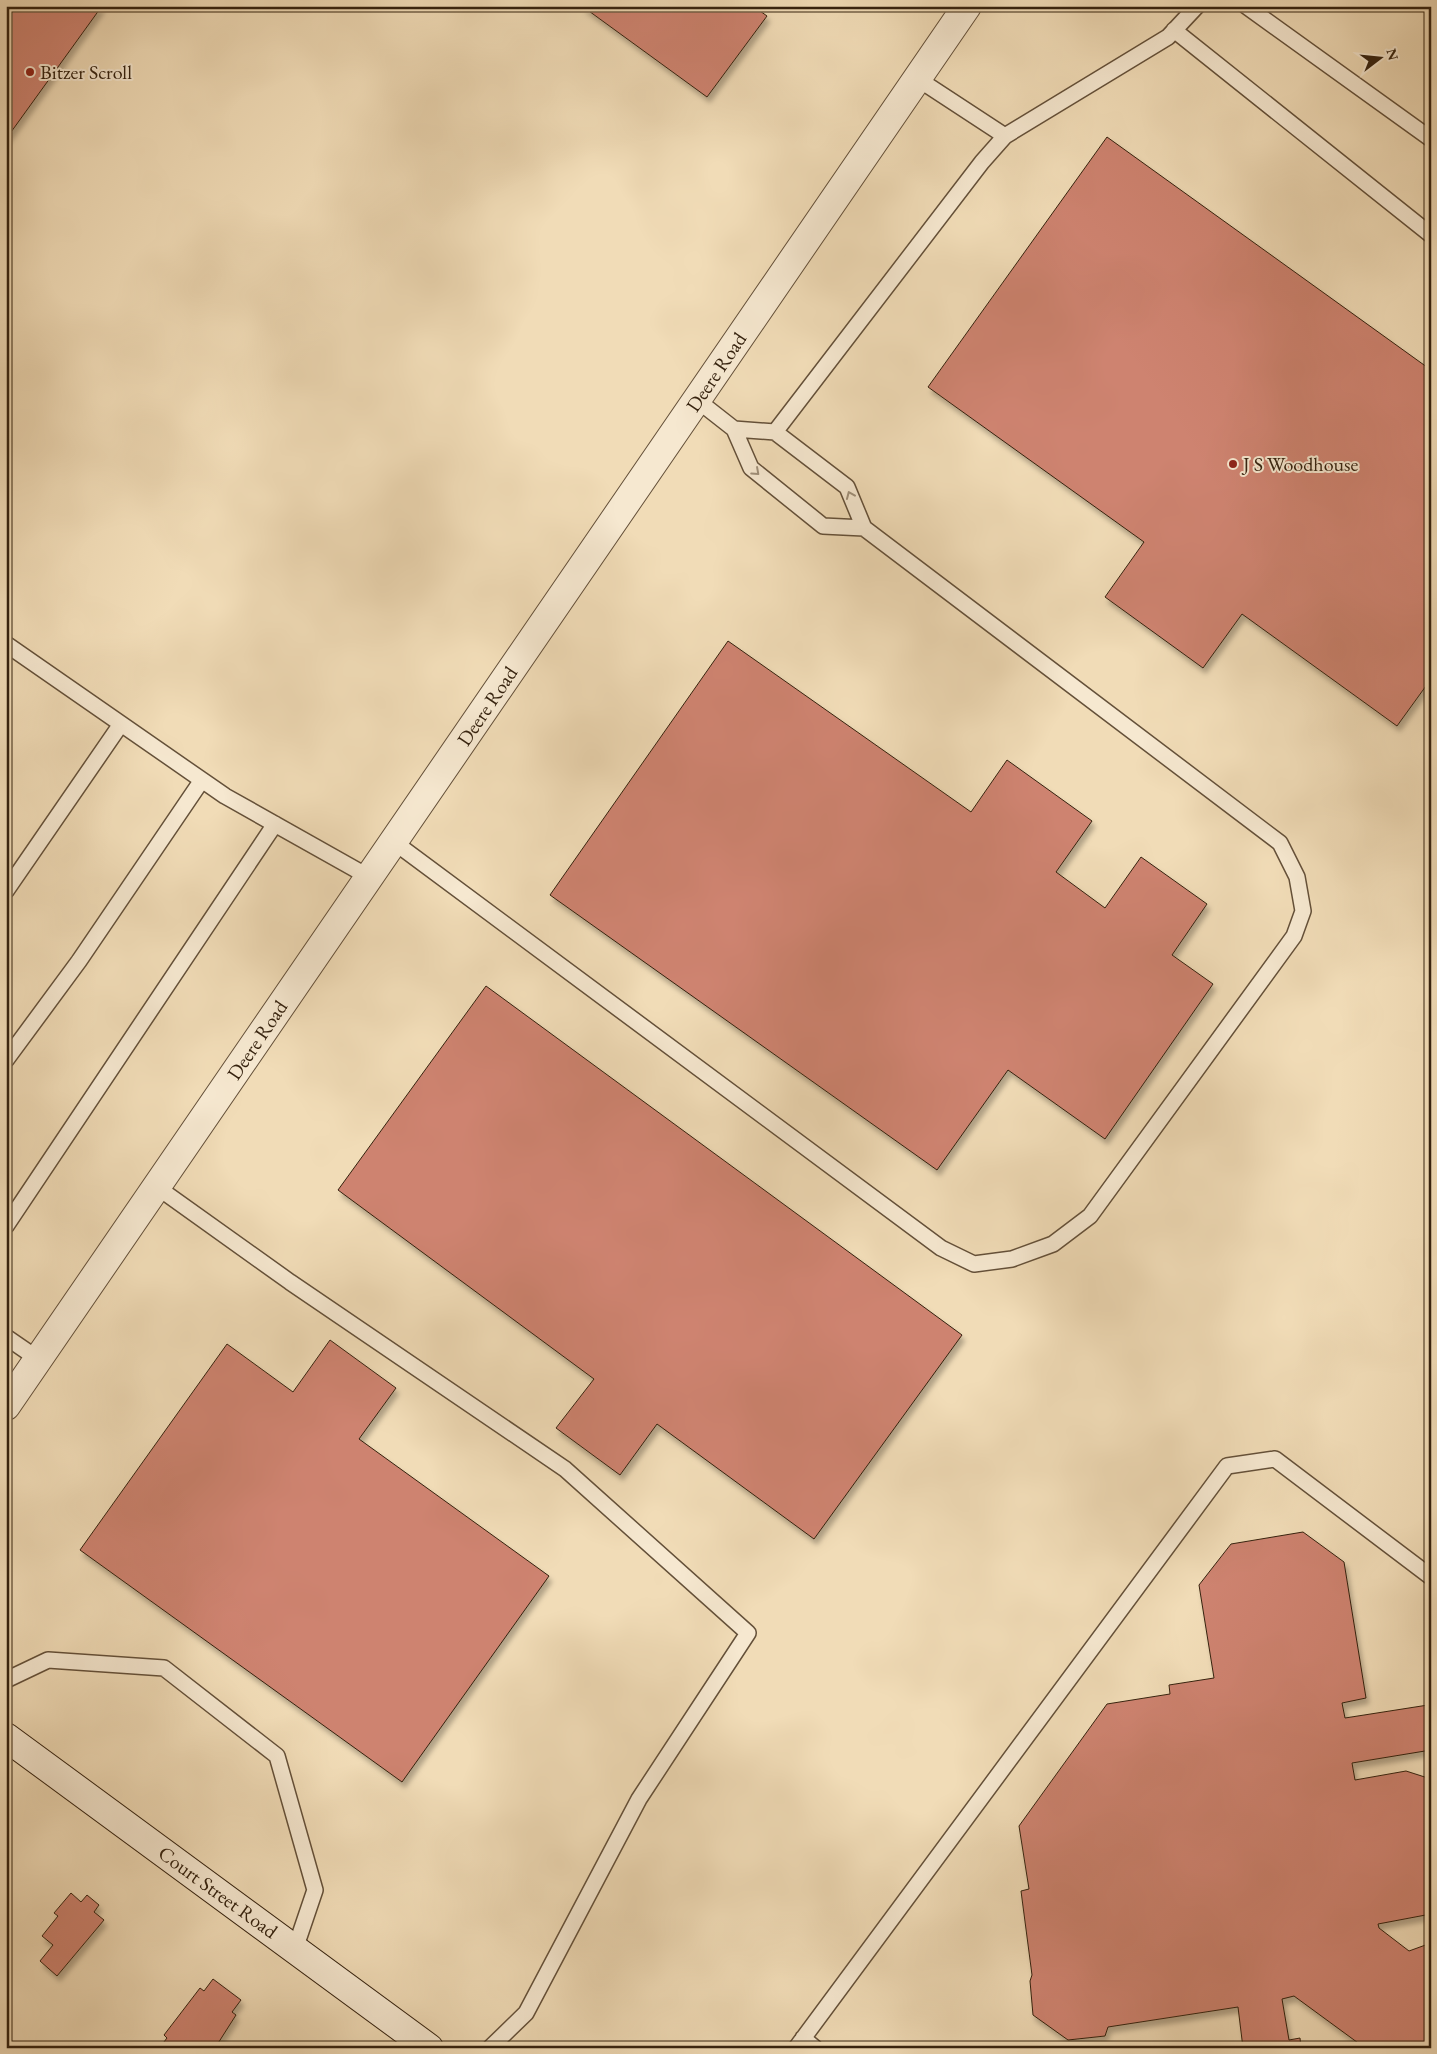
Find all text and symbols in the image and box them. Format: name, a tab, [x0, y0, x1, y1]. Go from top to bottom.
north arrow	[1354, 32, 1404, 82]
text: N	[1382, 46, 1403, 63]
place label: Bitzer Scroll	[40, 59, 132, 85]
marker: Bitzer Scroll	[24, 66, 36, 78]
street label: Deere Road	[680, 326, 753, 417]
place label: J S Woodhouse	[1241, 451, 1359, 477]
marker: J S Woodhouse	[1227, 458, 1239, 470]
one-way arrow	[751, 466, 760, 475]
one-way arrow	[846, 491, 856, 500]
street label: Deere Road	[451, 660, 524, 751]
street label: Deere Road	[221, 994, 294, 1085]
street label: Court Street Road	[153, 1840, 284, 1945]

